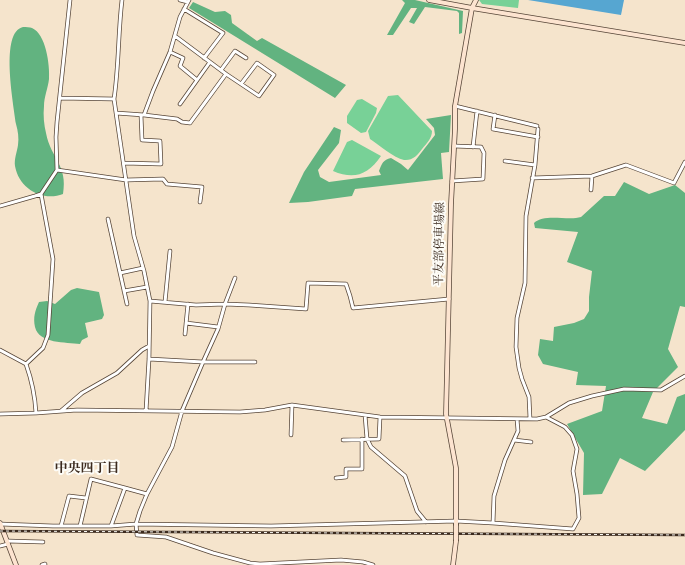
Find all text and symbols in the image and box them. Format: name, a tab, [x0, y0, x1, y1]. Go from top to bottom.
street label: 平友部停車場線	[432, 202, 448, 286]
district label: 中央四丁目	[55, 461, 119, 477]

